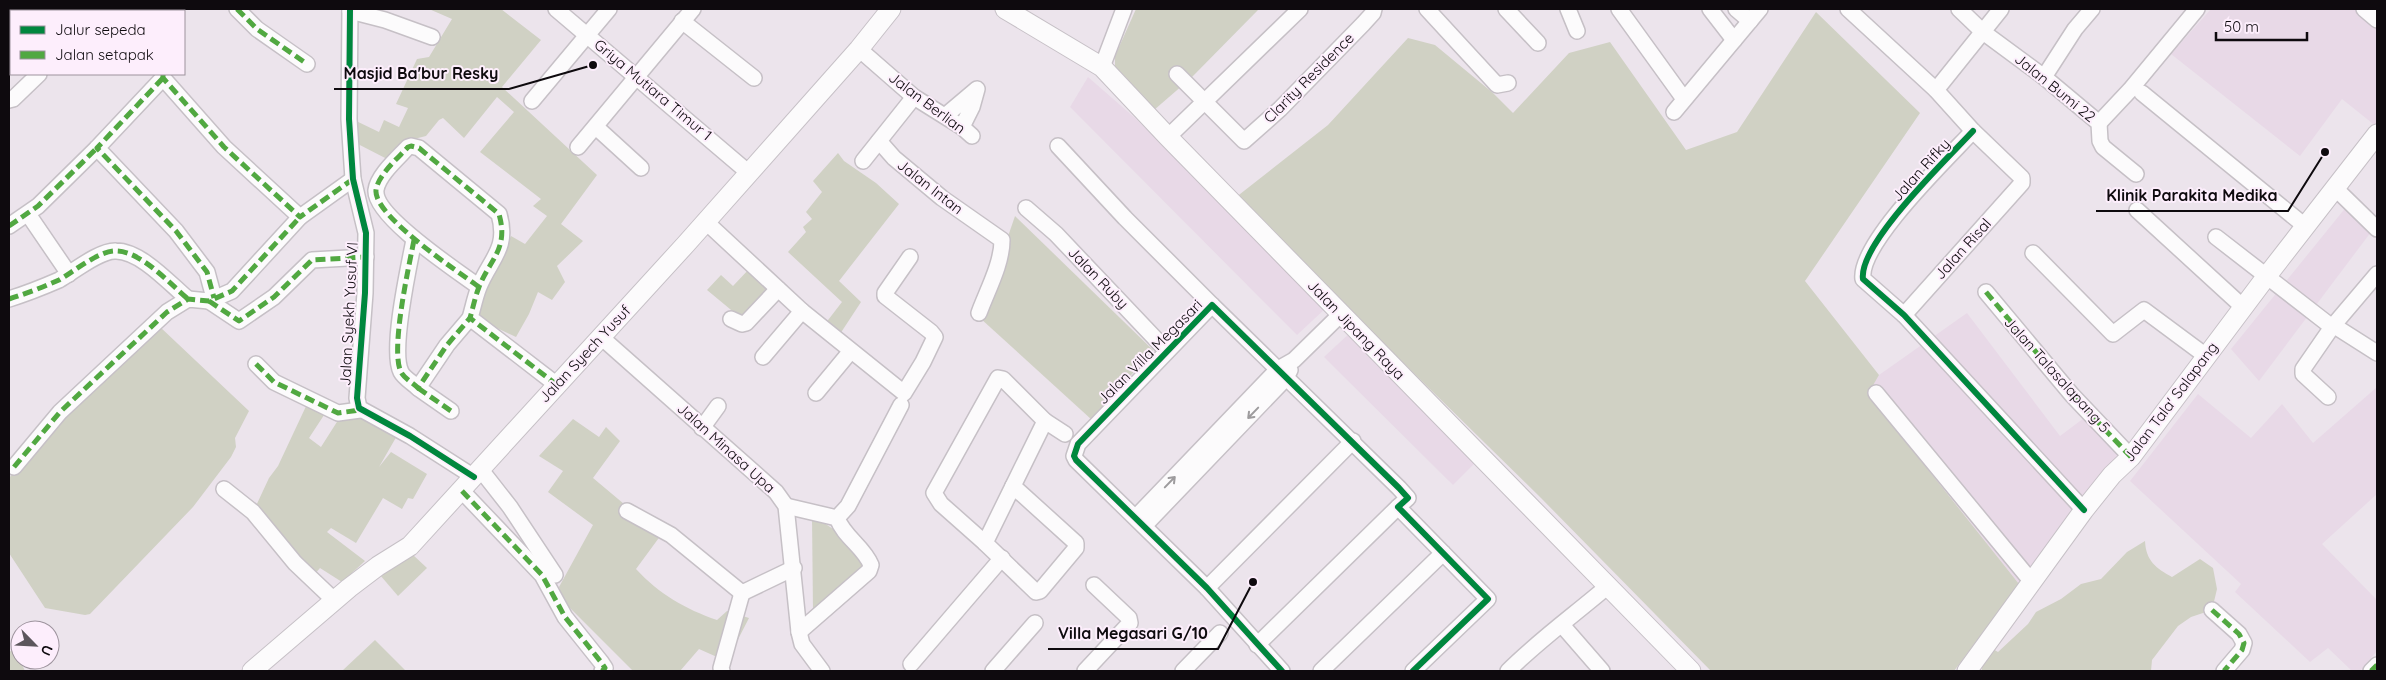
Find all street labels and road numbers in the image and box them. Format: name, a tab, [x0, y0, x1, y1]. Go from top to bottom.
street label: Clarity Residence	[1259, 28, 1358, 127]
street label: Griya Mutiara Timur 1	[590, 35, 716, 145]
street label: Jalan Bumi 22	[2011, 49, 2100, 126]
street label: Jalan Berlian	[885, 68, 970, 138]
street label: Jalan Rifky	[1887, 134, 1954, 205]
street label: Jalan Intan	[894, 155, 967, 218]
street label: Jalan Risal	[1930, 214, 1995, 283]
street label: Jalan Syekh Yusuf VI	[335, 241, 362, 387]
street label: Jalan Ruby	[1064, 243, 1133, 313]
street label: Jalan Jipang Raya	[1304, 276, 1409, 384]
street label: Jalan Villa Megasari	[1093, 295, 1206, 408]
street label: Jalan Syech Yusuf	[535, 301, 635, 406]
street label: Jalan Talasalapang 5	[2000, 313, 2114, 437]
street label: Jalan Tala' Salapang	[2119, 338, 2222, 465]
street label: Jalan Minasa Upa	[673, 399, 779, 497]

